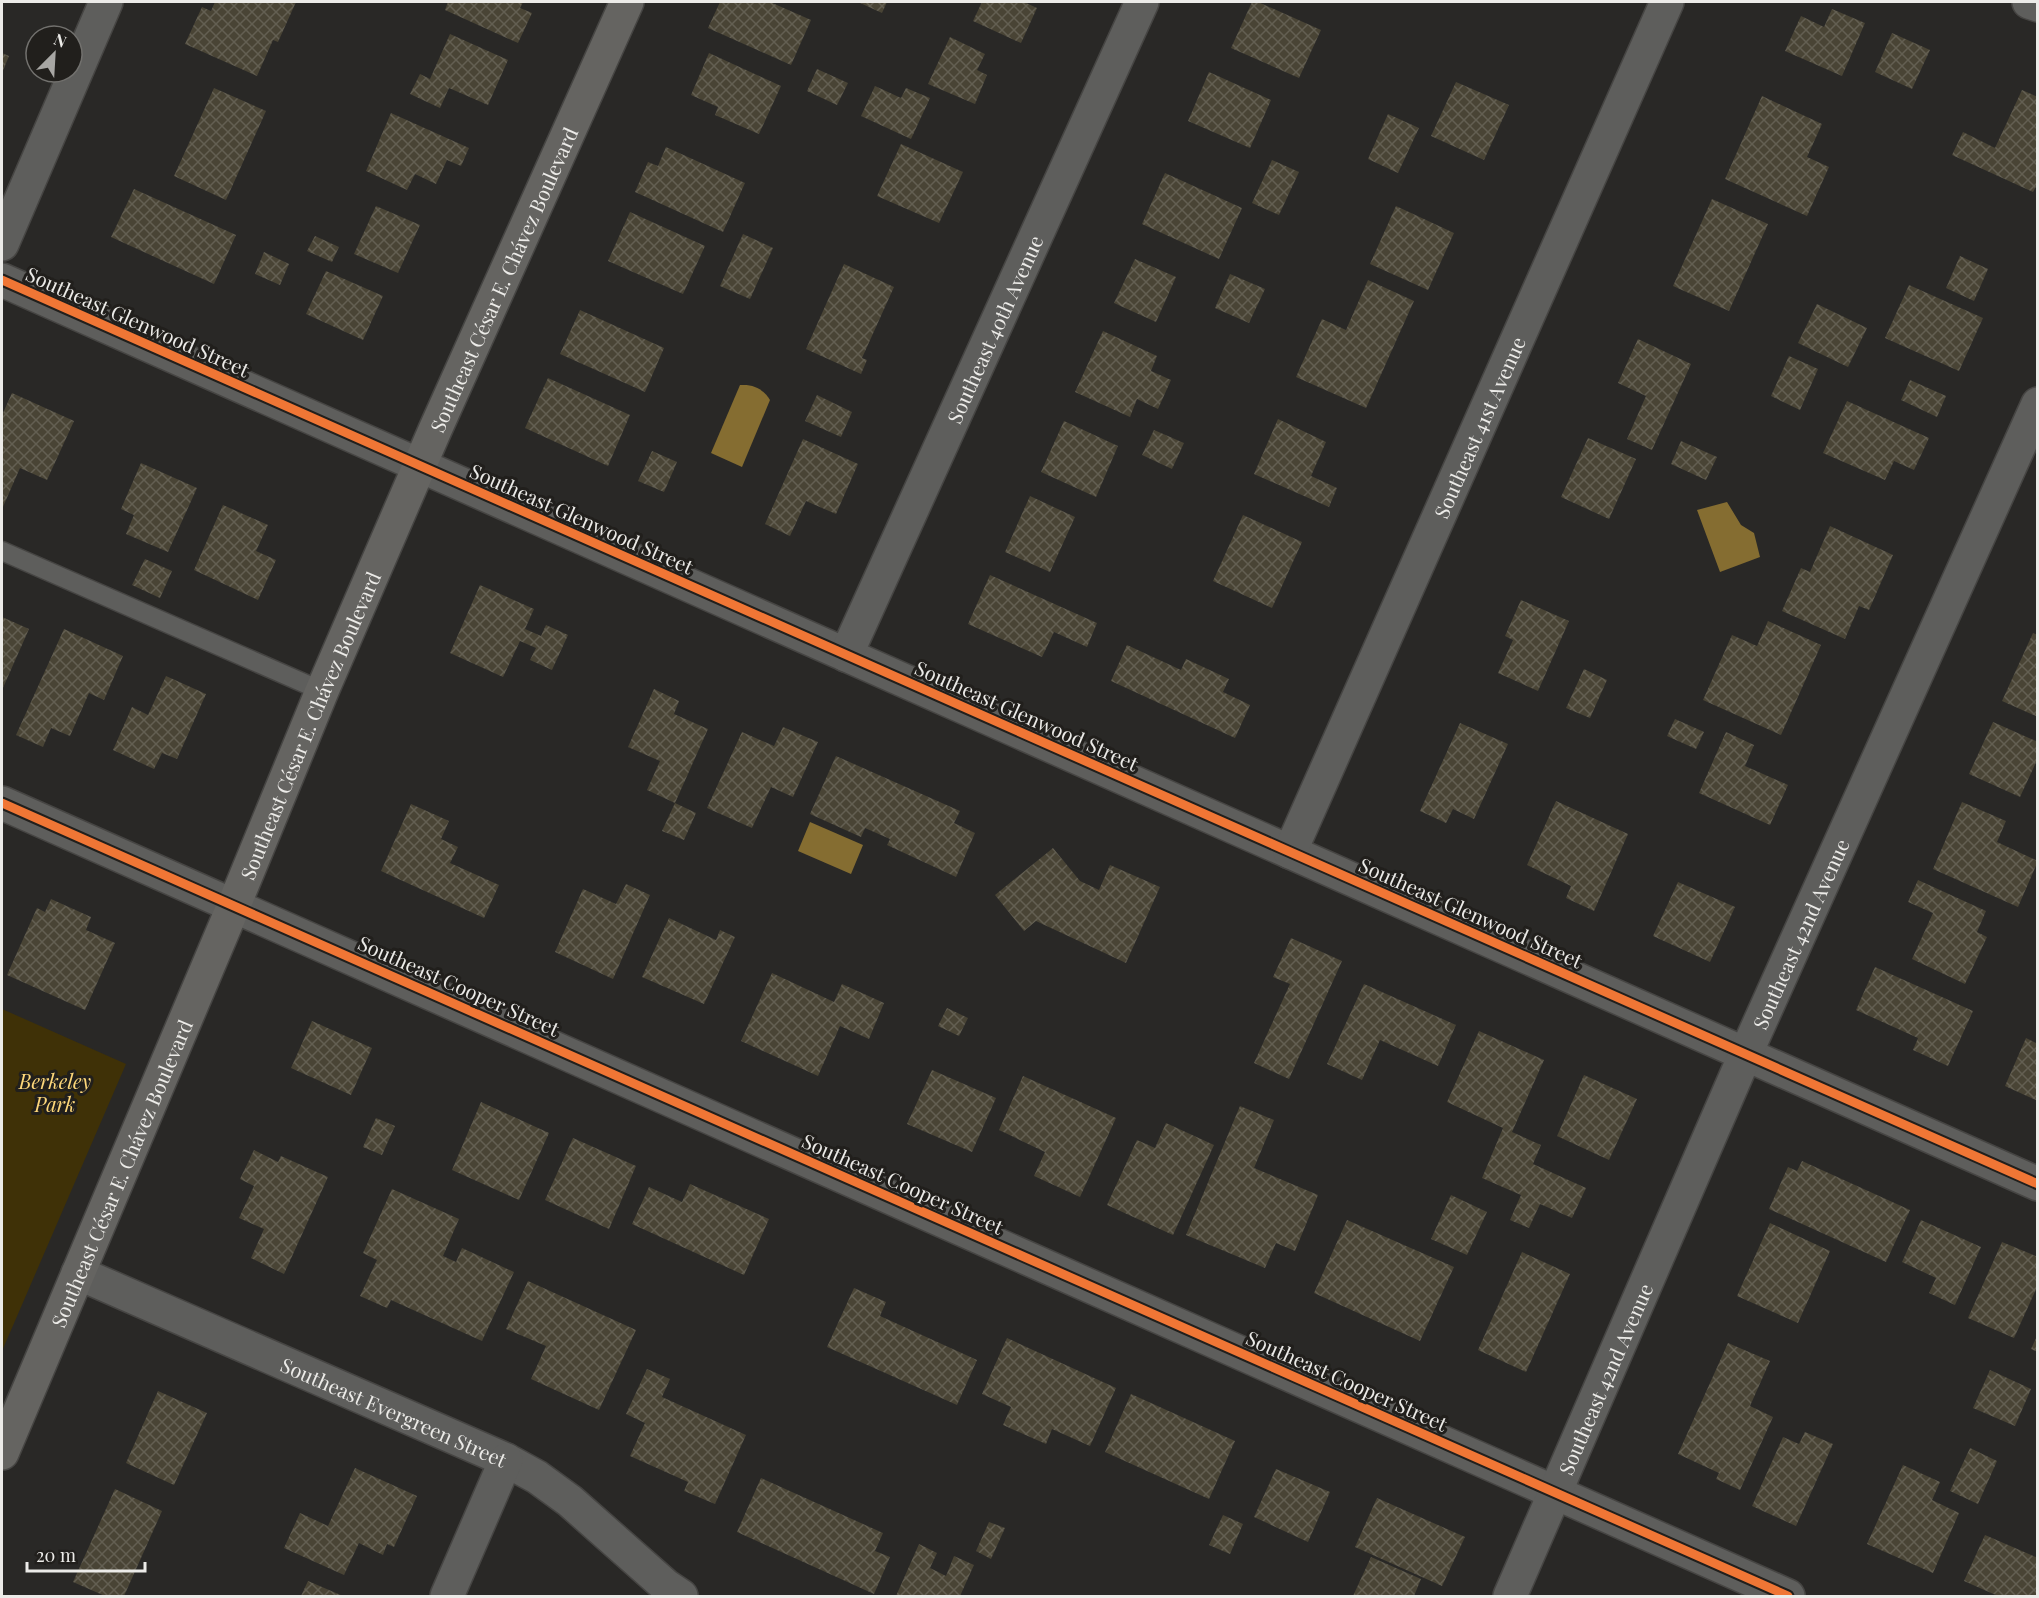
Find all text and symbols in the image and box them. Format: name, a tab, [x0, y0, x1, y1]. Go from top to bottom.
north arrow	[24, 24, 84, 84]
text: N	[51, 28, 70, 52]
street label: Southeast César E. Chávez Boulevard	[422, 122, 583, 436]
street label: Southeast 40th Avenue	[939, 231, 1048, 427]
street label: Southeast Glenwood Street	[22, 259, 255, 383]
street label: Southeast 41st Avenue	[1426, 332, 1531, 522]
street label: Southeast Glenwood Street	[466, 456, 699, 580]
street label: Southeast César E. Chávez Boulevard	[233, 567, 386, 883]
street label: Southeast Glenwood Street	[911, 653, 1144, 777]
street label: Southeast 42nd Avenue	[1745, 834, 1854, 1033]
street label: Southeast Glenwood Street	[1355, 850, 1588, 974]
street label: Southeast Cooper Street	[354, 928, 565, 1042]
street label: Southeast César E. Chávez Boulevard	[43, 1015, 198, 1331]
park label: Berkeley Park	[18, 1067, 92, 1117]
street label: Southeast Cooper Street	[798, 1126, 1009, 1240]
street label: Southeast 42nd Avenue	[1551, 1279, 1658, 1479]
street label: Southeast Cooper Street	[1242, 1323, 1453, 1437]
street label: Southeast Evergreen Street	[277, 1350, 512, 1473]
scale bar	[27, 1535, 146, 1573]
text: 20 m	[36, 1543, 76, 1567]

